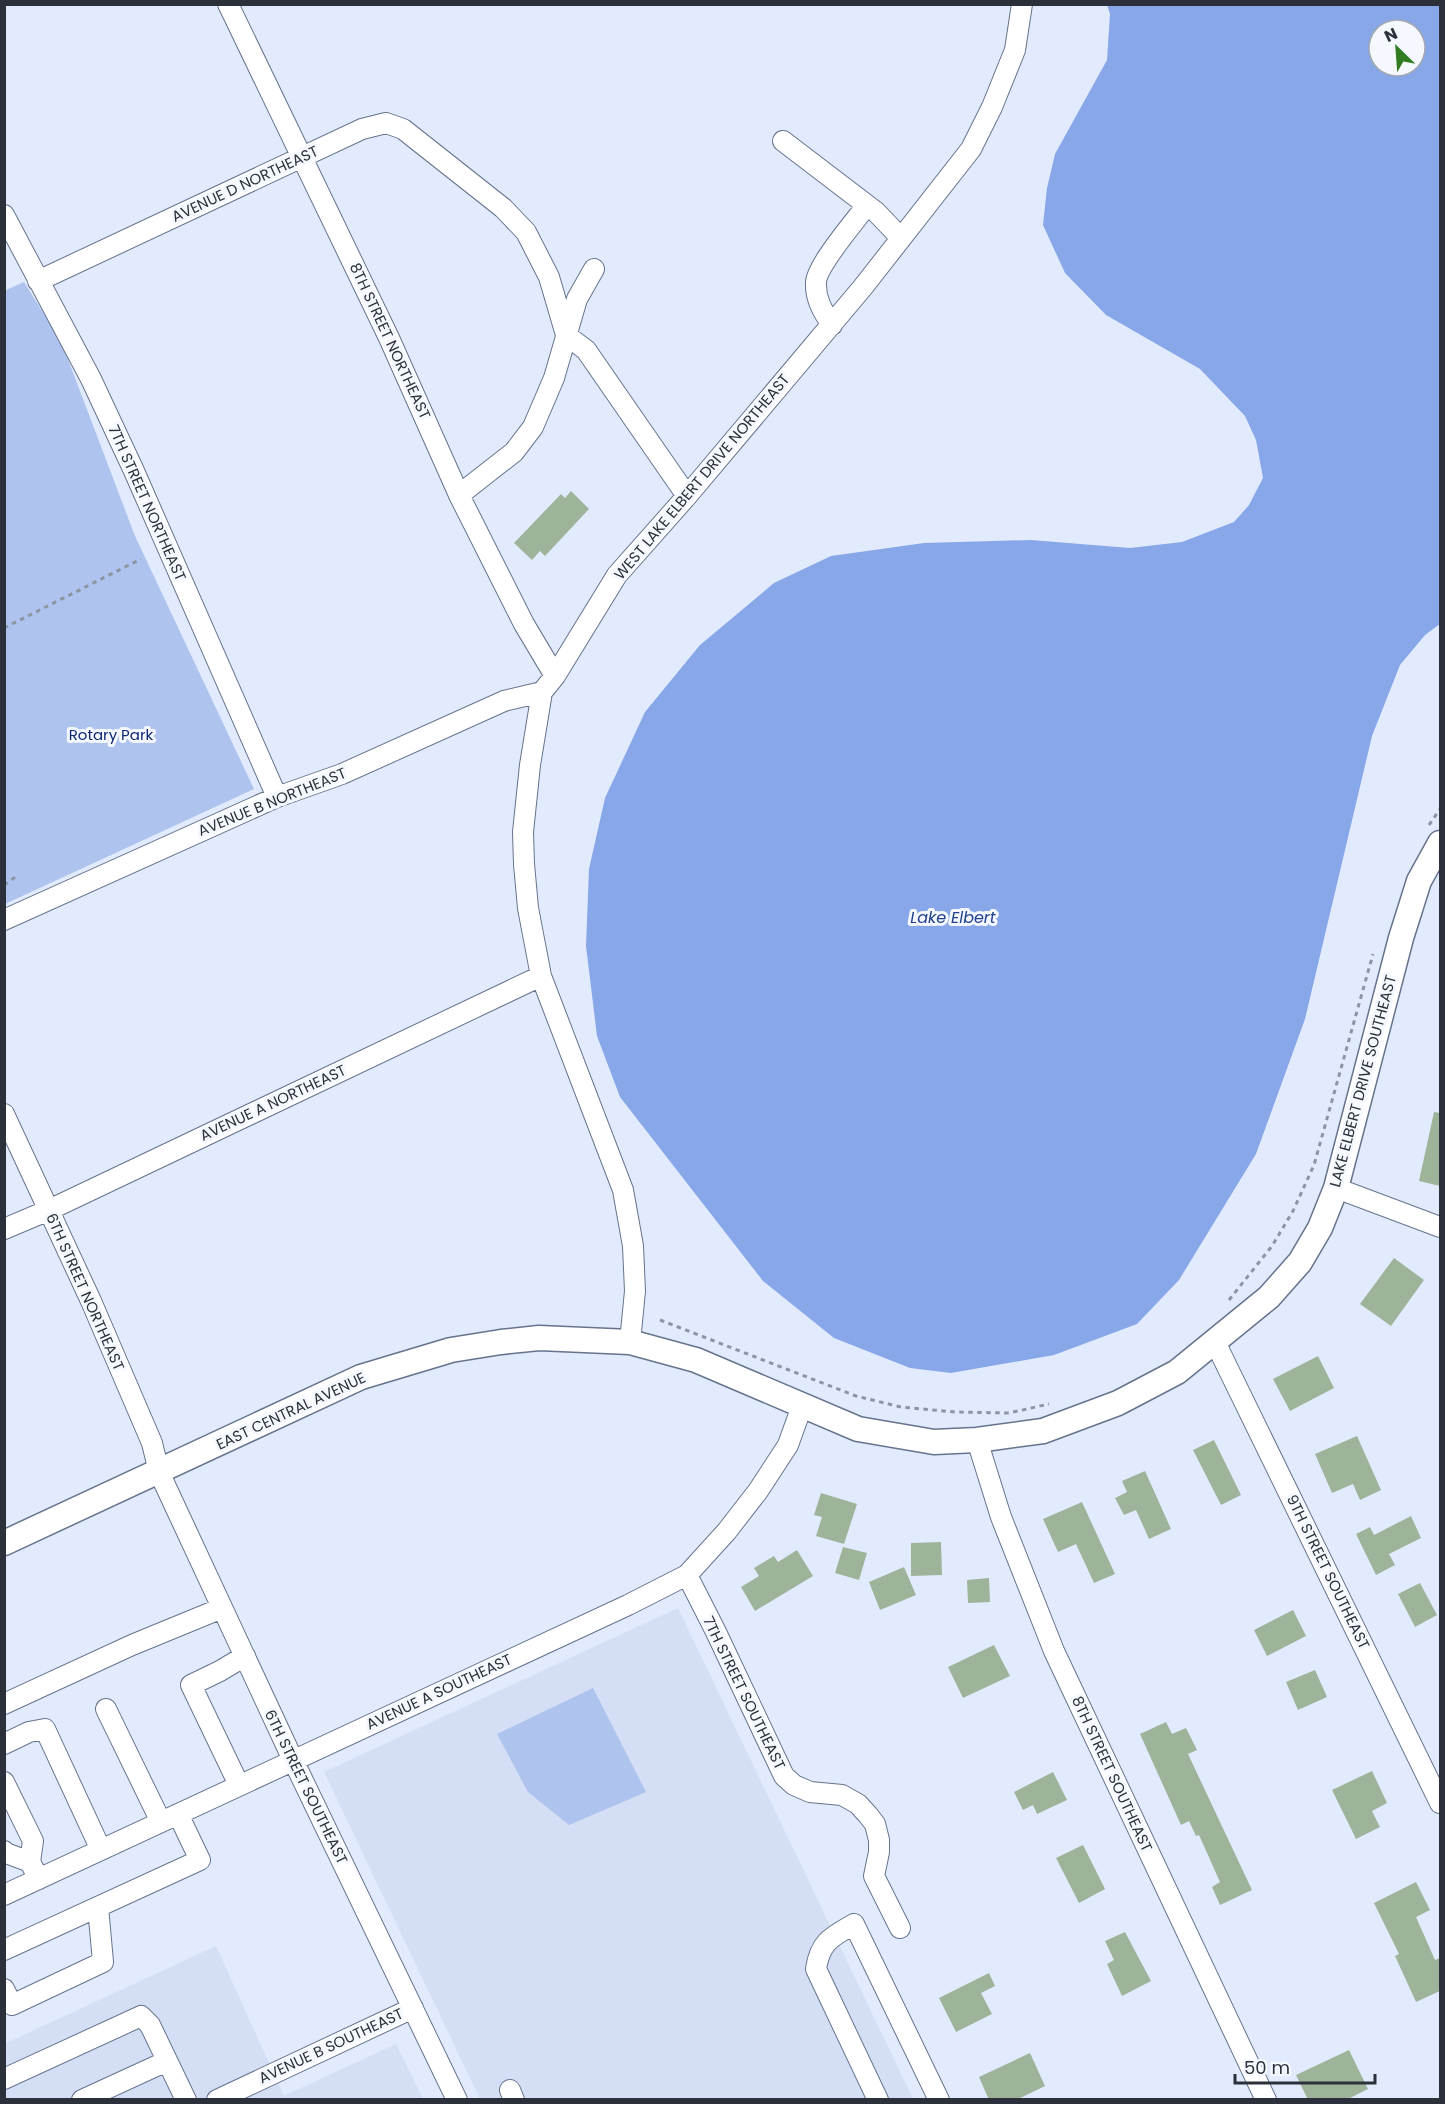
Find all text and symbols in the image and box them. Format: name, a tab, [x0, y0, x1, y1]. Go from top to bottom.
north arrow	[1367, 18, 1427, 78]
text: N	[1381, 22, 1401, 48]
street label: AVENUE D NORTHEAST	[168, 140, 322, 227]
street label: 8TH STREET NORTHEAST	[345, 259, 436, 422]
street label: WEST LAKE ELBERT DRIVE NORTHEAST	[609, 369, 794, 584]
street label: 7TH STREET NORTHEAST	[104, 421, 191, 584]
park label: Rotary Park	[69, 724, 154, 745]
street label: AVENUE B NORTHEAST	[195, 762, 349, 841]
water label: Lake Elbert	[910, 906, 997, 929]
street label: LAKE ELBERT DRIVE SOUTHEAST	[1324, 972, 1401, 1189]
street label: AVENUE A NORTHEAST	[196, 1059, 349, 1146]
street label: 6TH STREET NORTHEAST	[41, 1210, 130, 1374]
street label: EAST CENTRAL AVENUE	[213, 1367, 369, 1454]
street label: 9TH STREET SOUTHEAST	[1282, 1491, 1375, 1653]
street label: 7TH STREET SOUTHEAST	[698, 1613, 791, 1773]
street label: AVENUE A SOUTHEAST	[363, 1649, 515, 1735]
street label: 8TH STREET SOUTHEAST	[1067, 1693, 1158, 1855]
street label: 6TH STREET SOUTHEAST	[260, 1706, 353, 1868]
street label: AVENUE B SOUTHEAST	[255, 2003, 407, 2088]
scale bar	[1235, 2047, 1374, 2085]
text: 50 m	[1244, 2055, 1290, 2080]

